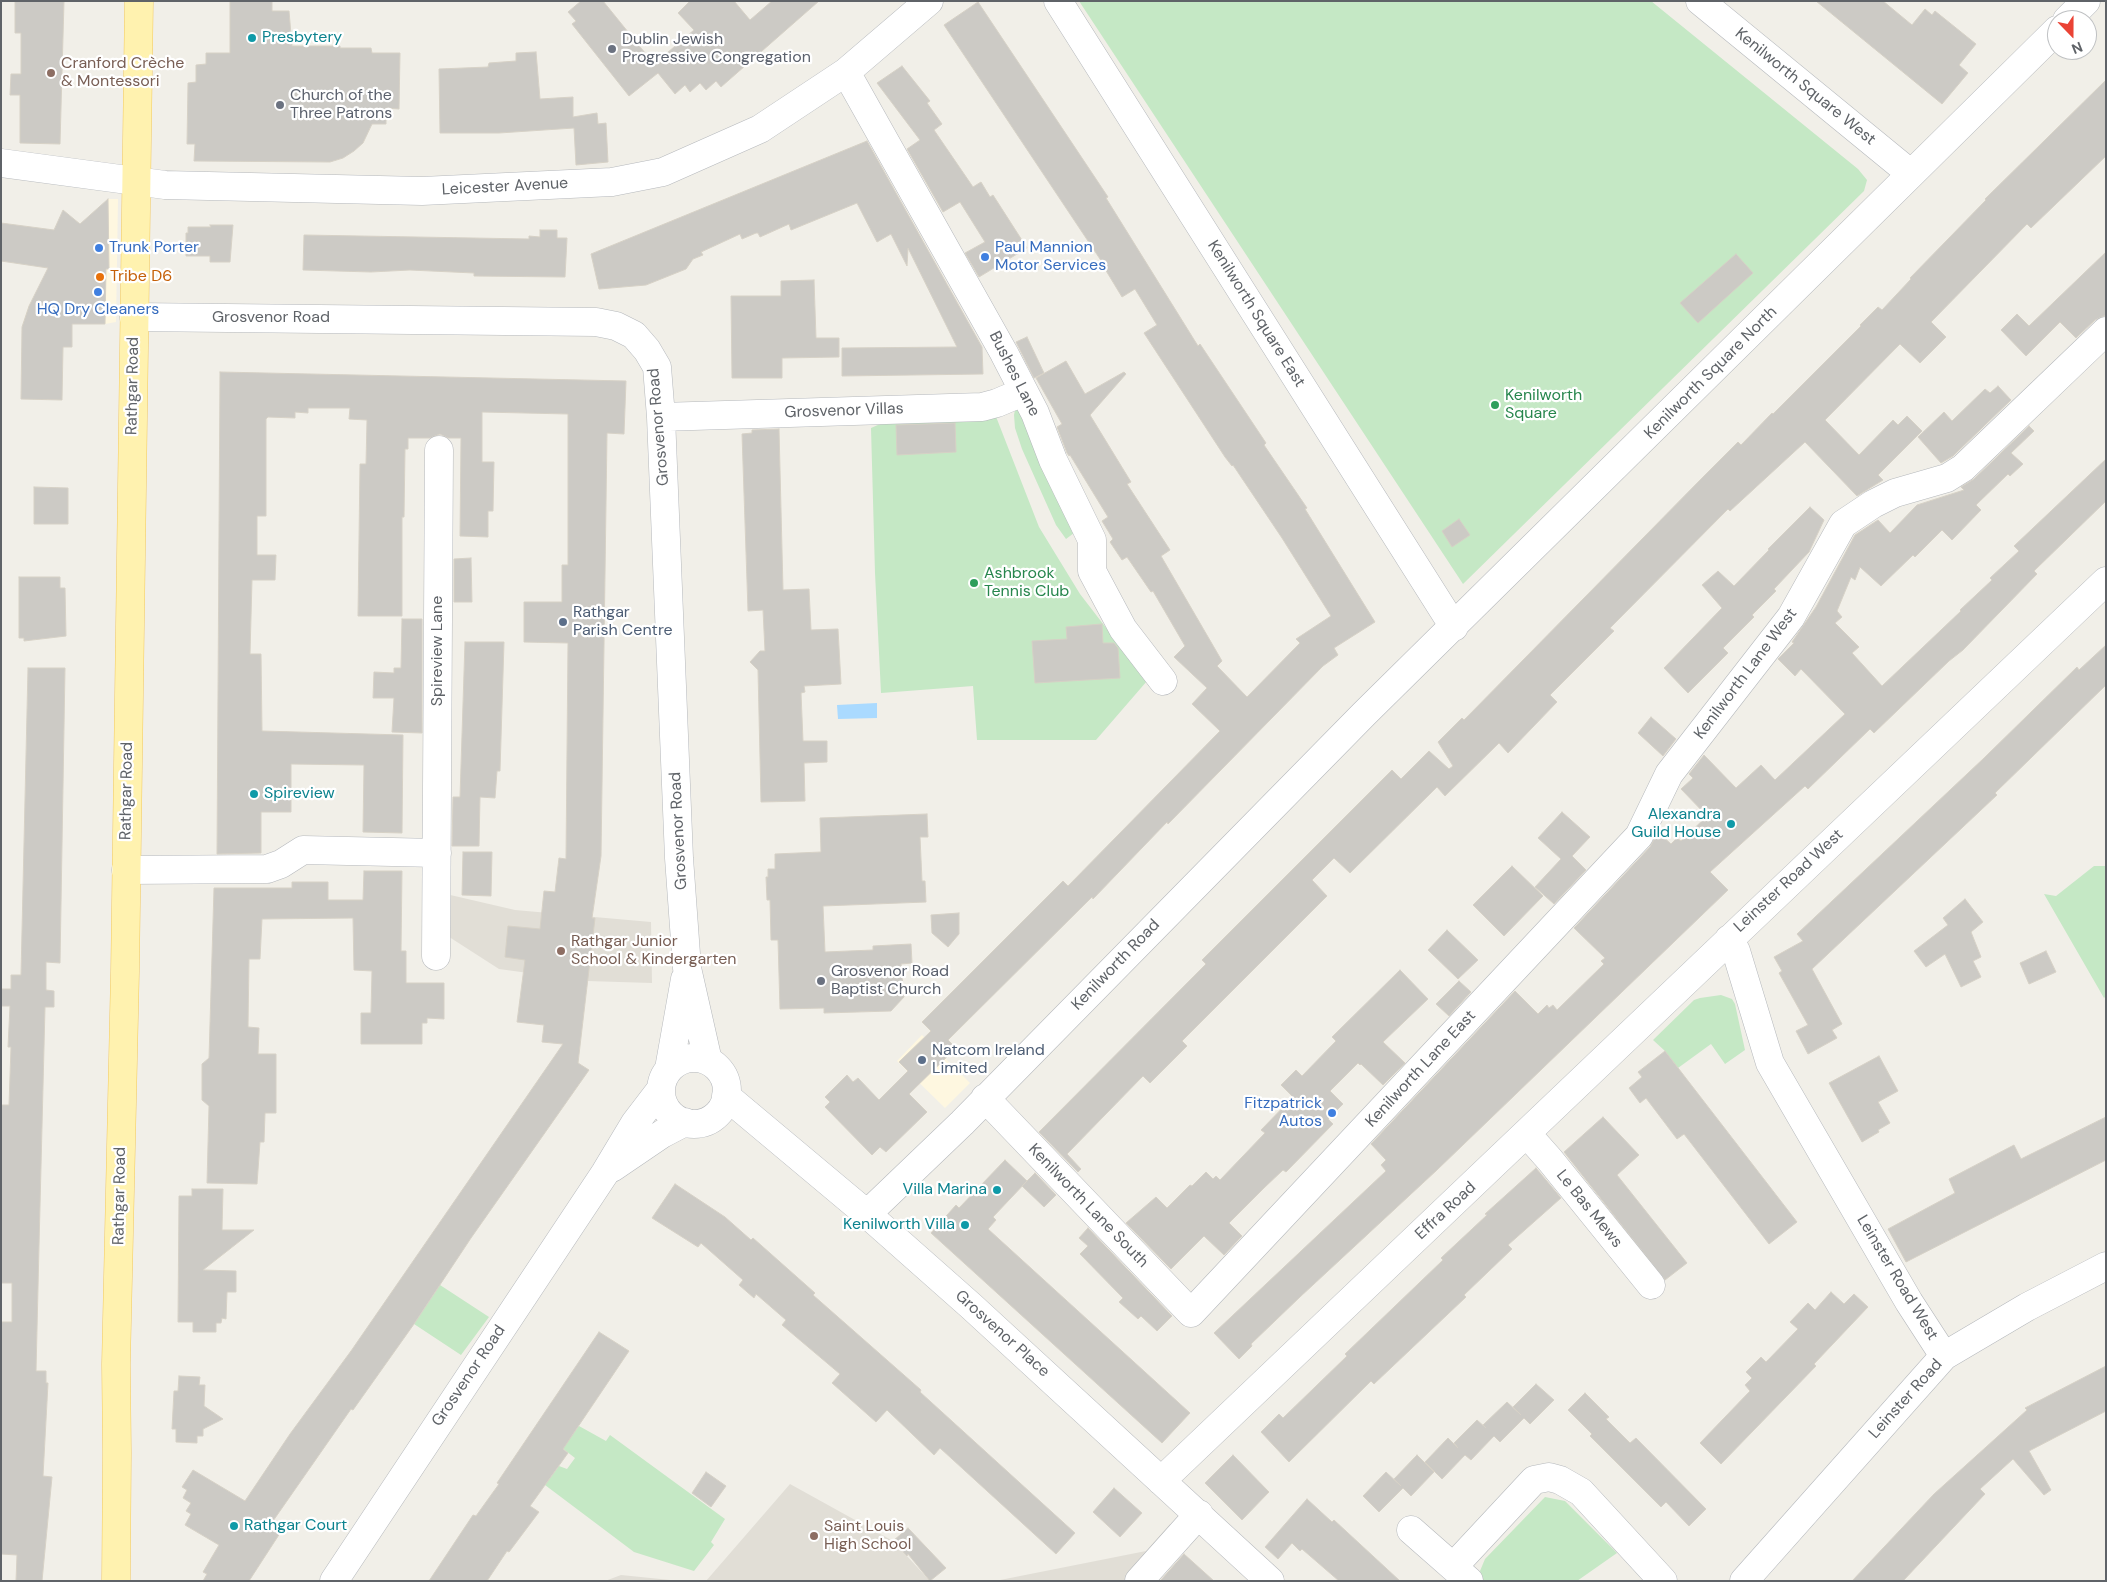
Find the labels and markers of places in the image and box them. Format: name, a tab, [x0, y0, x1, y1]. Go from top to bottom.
place label: Presbytery	[262, 28, 342, 48]
place label: Dublin Jewish Progressive Congregation	[622, 30, 811, 68]
marker: Presbytery	[246, 32, 258, 44]
marker: Dublin Jewish Progressive Congregation	[606, 43, 618, 55]
place label: Cranford Crèche & Montessori	[61, 54, 184, 92]
marker: Cranford Crèche & Montessori	[45, 67, 57, 79]
place label: Church of the Three Patrons	[290, 86, 392, 124]
marker: Church of the Three Patrons	[274, 99, 286, 111]
place label: Trunk Porter	[109, 238, 199, 258]
place label: Paul Mannion Motor Services	[995, 238, 1106, 276]
marker: Trunk Porter	[93, 242, 105, 254]
marker: Paul Mannion Motor Services	[979, 251, 991, 263]
place label: Tribe D6	[110, 267, 172, 287]
marker: Tribe D6	[94, 271, 106, 283]
marker: HQ Dry Cleaners	[92, 286, 104, 298]
place label: HQ Dry Cleaners	[37, 300, 159, 320]
place label: Kenilworth Square	[1505, 386, 1582, 424]
marker: Kenilworth Square	[1489, 399, 1501, 411]
place label: Ashbrook Tennis Club	[984, 564, 1069, 602]
marker: Ashbrook Tennis Club	[968, 577, 980, 589]
place label: Rathgar Parish Centre	[573, 603, 673, 641]
marker: Rathgar Parish Centre	[557, 616, 569, 628]
place label: Spireview	[264, 784, 335, 804]
marker: Spireview	[248, 788, 260, 800]
place label: Alexandra Guild House	[1631, 805, 1721, 843]
marker: Alexandra Guild House	[1725, 818, 1737, 830]
place label: Rathgar Junior School & Kindergarten	[571, 932, 737, 970]
marker: Rathgar Junior School & Kindergarten	[555, 945, 567, 957]
place label: Grosvenor Road Baptist Church	[831, 962, 949, 1000]
marker: Grosvenor Road Baptist Church	[815, 975, 827, 987]
place label: Natcom Ireland Limited	[932, 1041, 1045, 1079]
marker: Natcom Ireland Limited	[916, 1054, 928, 1066]
place label: Fitzpatrick Autos	[1244, 1094, 1322, 1132]
marker: Fitzpatrick Autos	[1326, 1107, 1338, 1119]
place label: Villa Marina	[903, 1180, 987, 1200]
marker: Villa Marina	[991, 1184, 1003, 1196]
place label: Kenilworth Villa	[843, 1215, 955, 1235]
marker: Kenilworth Villa	[959, 1219, 971, 1231]
place label: Rathgar Court	[244, 1516, 347, 1536]
place label: Saint Louis High School	[824, 1517, 911, 1555]
marker: Rathgar Court	[228, 1520, 240, 1532]
marker: Saint Louis High School	[808, 1530, 820, 1542]

